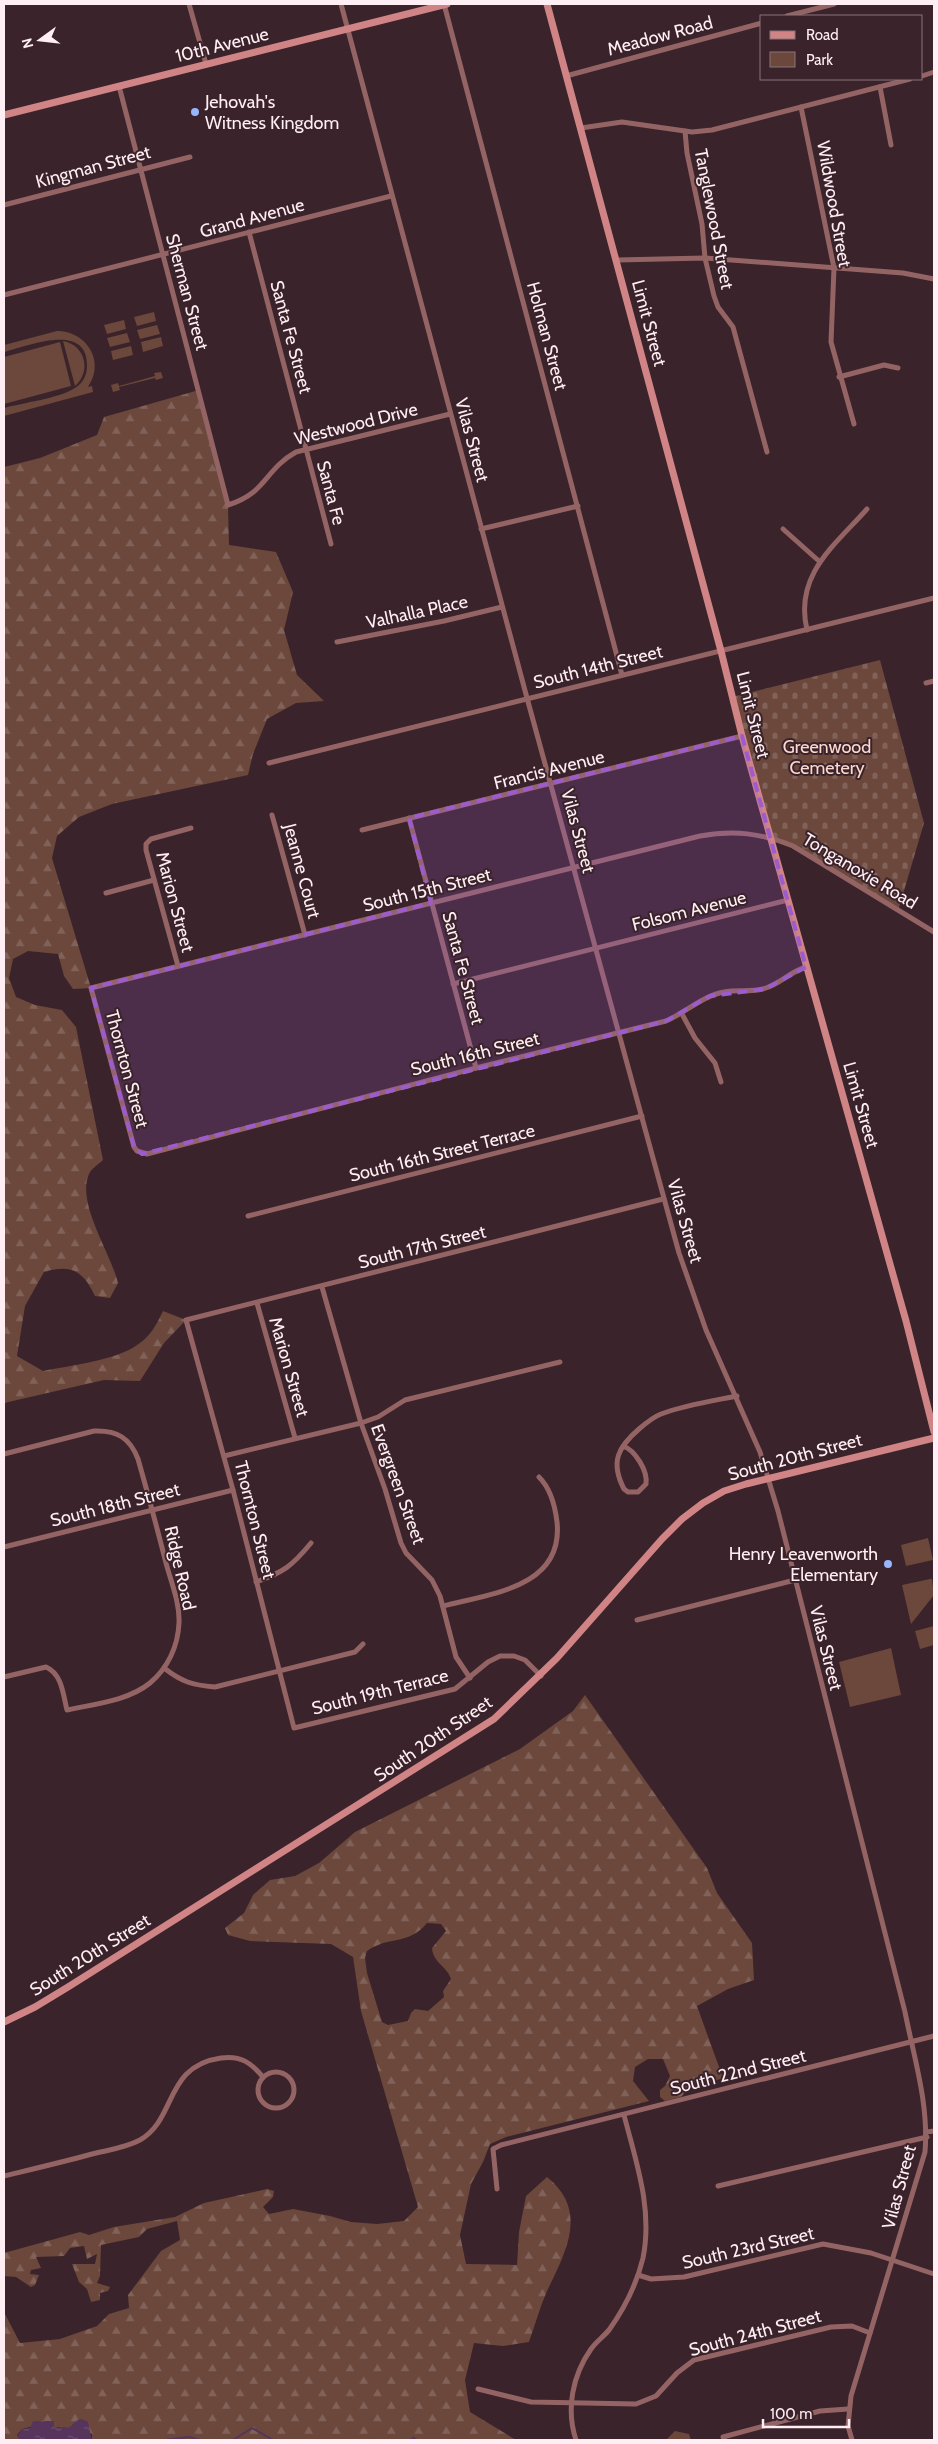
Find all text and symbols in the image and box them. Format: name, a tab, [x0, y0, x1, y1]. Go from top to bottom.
street label: Meadow Road	[605, 11, 715, 61]
north arrow	[15, 15, 65, 65]
legend	[760, 15, 923, 80]
street label: 10th Avenue	[173, 23, 271, 67]
text: Road	[806, 26, 839, 44]
text: N	[17, 36, 37, 50]
text: Park	[806, 51, 833, 69]
place label: Jehovah's Witness Kingdom	[204, 91, 339, 134]
marker: Jehovah's Witness Kingdom	[189, 106, 201, 118]
street label: Wildwood Street	[812, 139, 856, 269]
street label: Kingman Street	[33, 141, 153, 193]
street label: Tanglewood Street	[690, 147, 738, 291]
street label: Grand Avenue	[197, 193, 307, 243]
street label: Sherman Street	[161, 231, 213, 353]
street label: Limit Street	[627, 277, 671, 369]
street label: Santa Fe Street	[265, 278, 317, 396]
street label: Holman Street	[522, 279, 572, 393]
street label: Vilas Street	[450, 395, 494, 485]
street label: Westwood Drive	[292, 398, 420, 450]
street label: Santa Fe	[312, 458, 350, 528]
street label: Valhalla Place	[364, 591, 470, 633]
street label: South 14th Street	[531, 640, 665, 694]
street label: Limit Street	[732, 669, 774, 761]
park label: Greenwood Cemetery	[783, 736, 871, 779]
street label: Francis Avenue	[491, 746, 607, 794]
street label: Vilas Street	[556, 786, 600, 876]
street label: Jeanne Court	[278, 820, 325, 921]
street label: Tonganoxie Road	[799, 828, 921, 914]
street label: Marion Street	[151, 849, 199, 955]
street label: South 15th Street	[361, 863, 493, 917]
street label: Folsom Avenue	[630, 886, 748, 936]
street label: Santa Fe Street	[437, 909, 489, 1027]
street label: Thornton Street	[101, 1008, 153, 1130]
street label: South 16th Street	[408, 1027, 542, 1081]
street label: Limit Street	[838, 1059, 884, 1151]
street label: South 16th Street Terrace	[347, 1119, 537, 1187]
street label: Vilas Street	[663, 1177, 707, 1265]
street label: South 17th Street	[356, 1221, 488, 1273]
street label: Marion Street	[264, 1314, 314, 1420]
street label: Evergreen Street	[366, 1421, 430, 1547]
street label: South 20th Street	[726, 1429, 864, 1485]
street label: Thornton Street	[230, 1459, 280, 1581]
street label: South 18th Street	[48, 1478, 182, 1532]
street label: Ridge Road	[160, 1524, 200, 1612]
place label: Henry Leavenworth Elementary	[729, 1543, 878, 1586]
marker: Henry Leavenworth Elementary	[882, 1558, 894, 1570]
street label: Vilas Street	[805, 1603, 847, 1693]
street label: South 19th Terrace	[309, 1664, 451, 1720]
street label: South 20th Street	[370, 1691, 496, 1787]
street label: South 20th Street	[26, 1909, 154, 2001]
street label: South 22nd Street	[668, 2045, 808, 2099]
street label: Vilas Street	[877, 2142, 921, 2232]
street label: South 23rd Street	[680, 2222, 816, 2274]
street label: South 24th Street	[687, 2305, 823, 2361]
scale bar	[763, 2396, 849, 2428]
text: 100 m	[770, 2405, 812, 2423]

